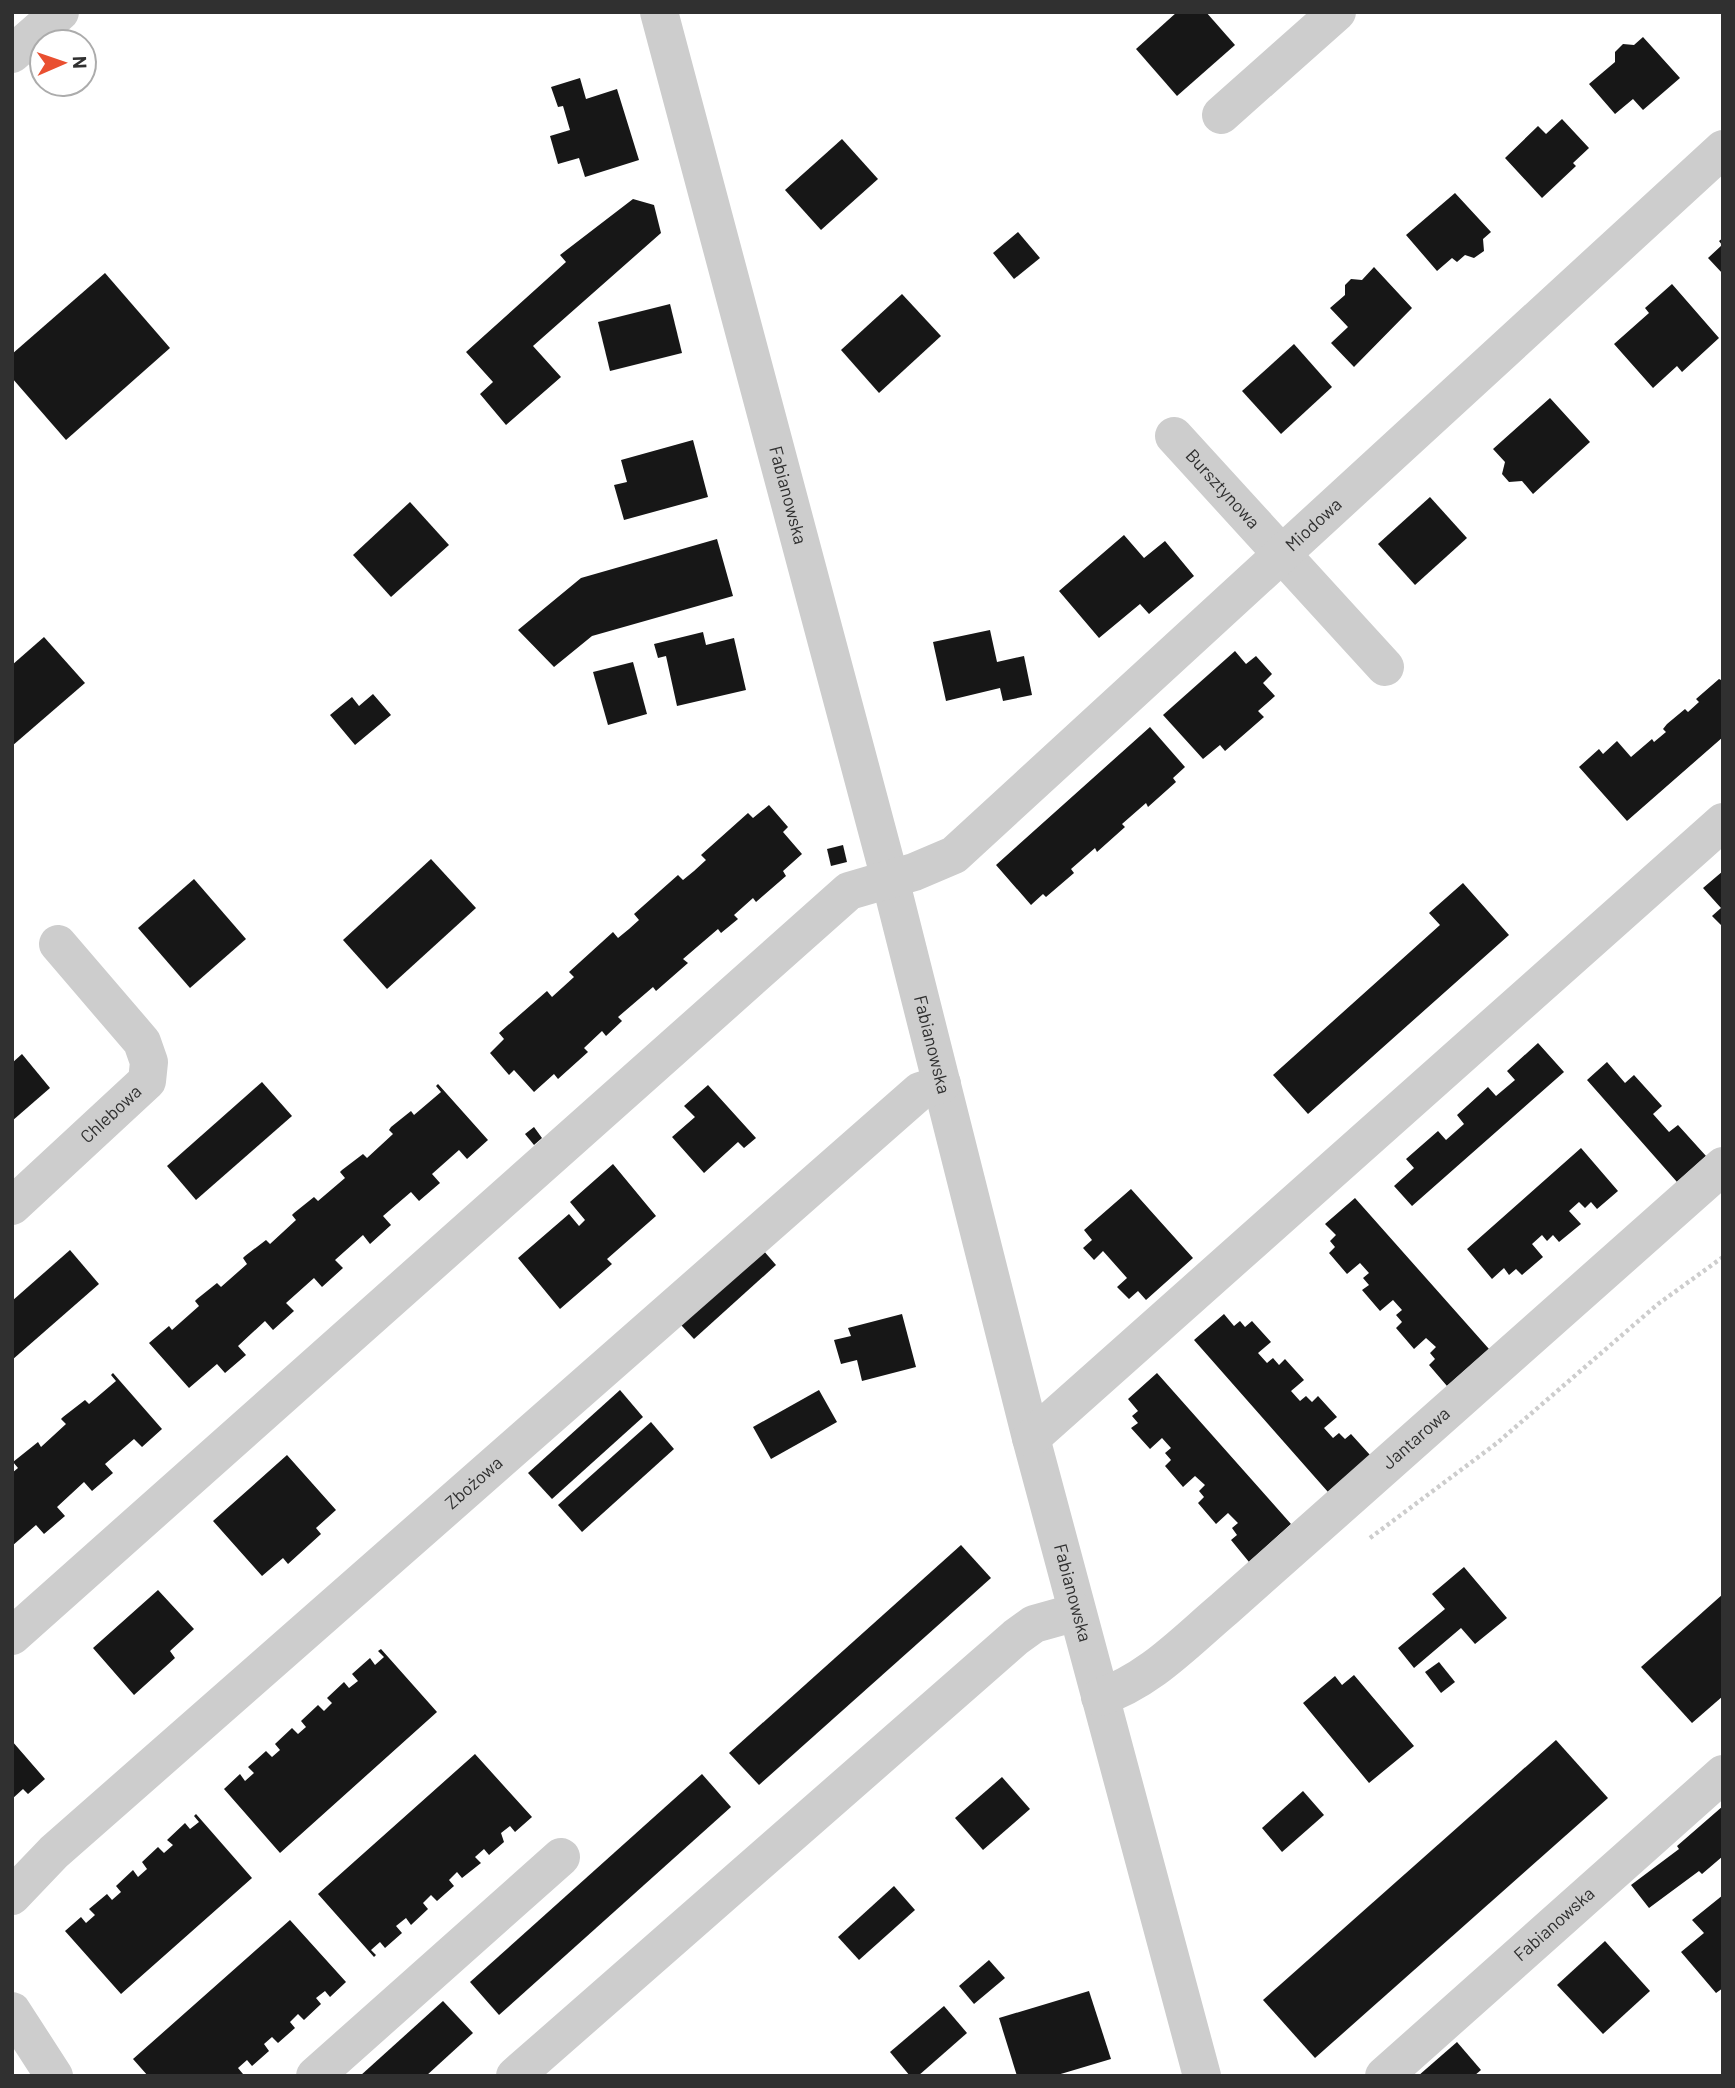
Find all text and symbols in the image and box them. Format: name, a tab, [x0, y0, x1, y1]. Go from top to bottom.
north arrow	[28, 28, 98, 98]
text: N	[69, 56, 92, 69]
street label: Fabianowska	[765, 443, 812, 546]
street label: Bursztynowa	[1182, 444, 1265, 533]
street label: Miodowa	[1280, 493, 1346, 555]
street label: Fabianowska	[910, 993, 956, 1096]
street label: Chlebowa	[75, 1080, 146, 1147]
street label: Jantarowa	[1377, 1402, 1454, 1473]
street label: Zbożowa	[440, 1451, 507, 1513]
street label: Fabianowska	[1050, 1541, 1097, 1644]
street label: Fabianowska	[1509, 1882, 1598, 1965]

